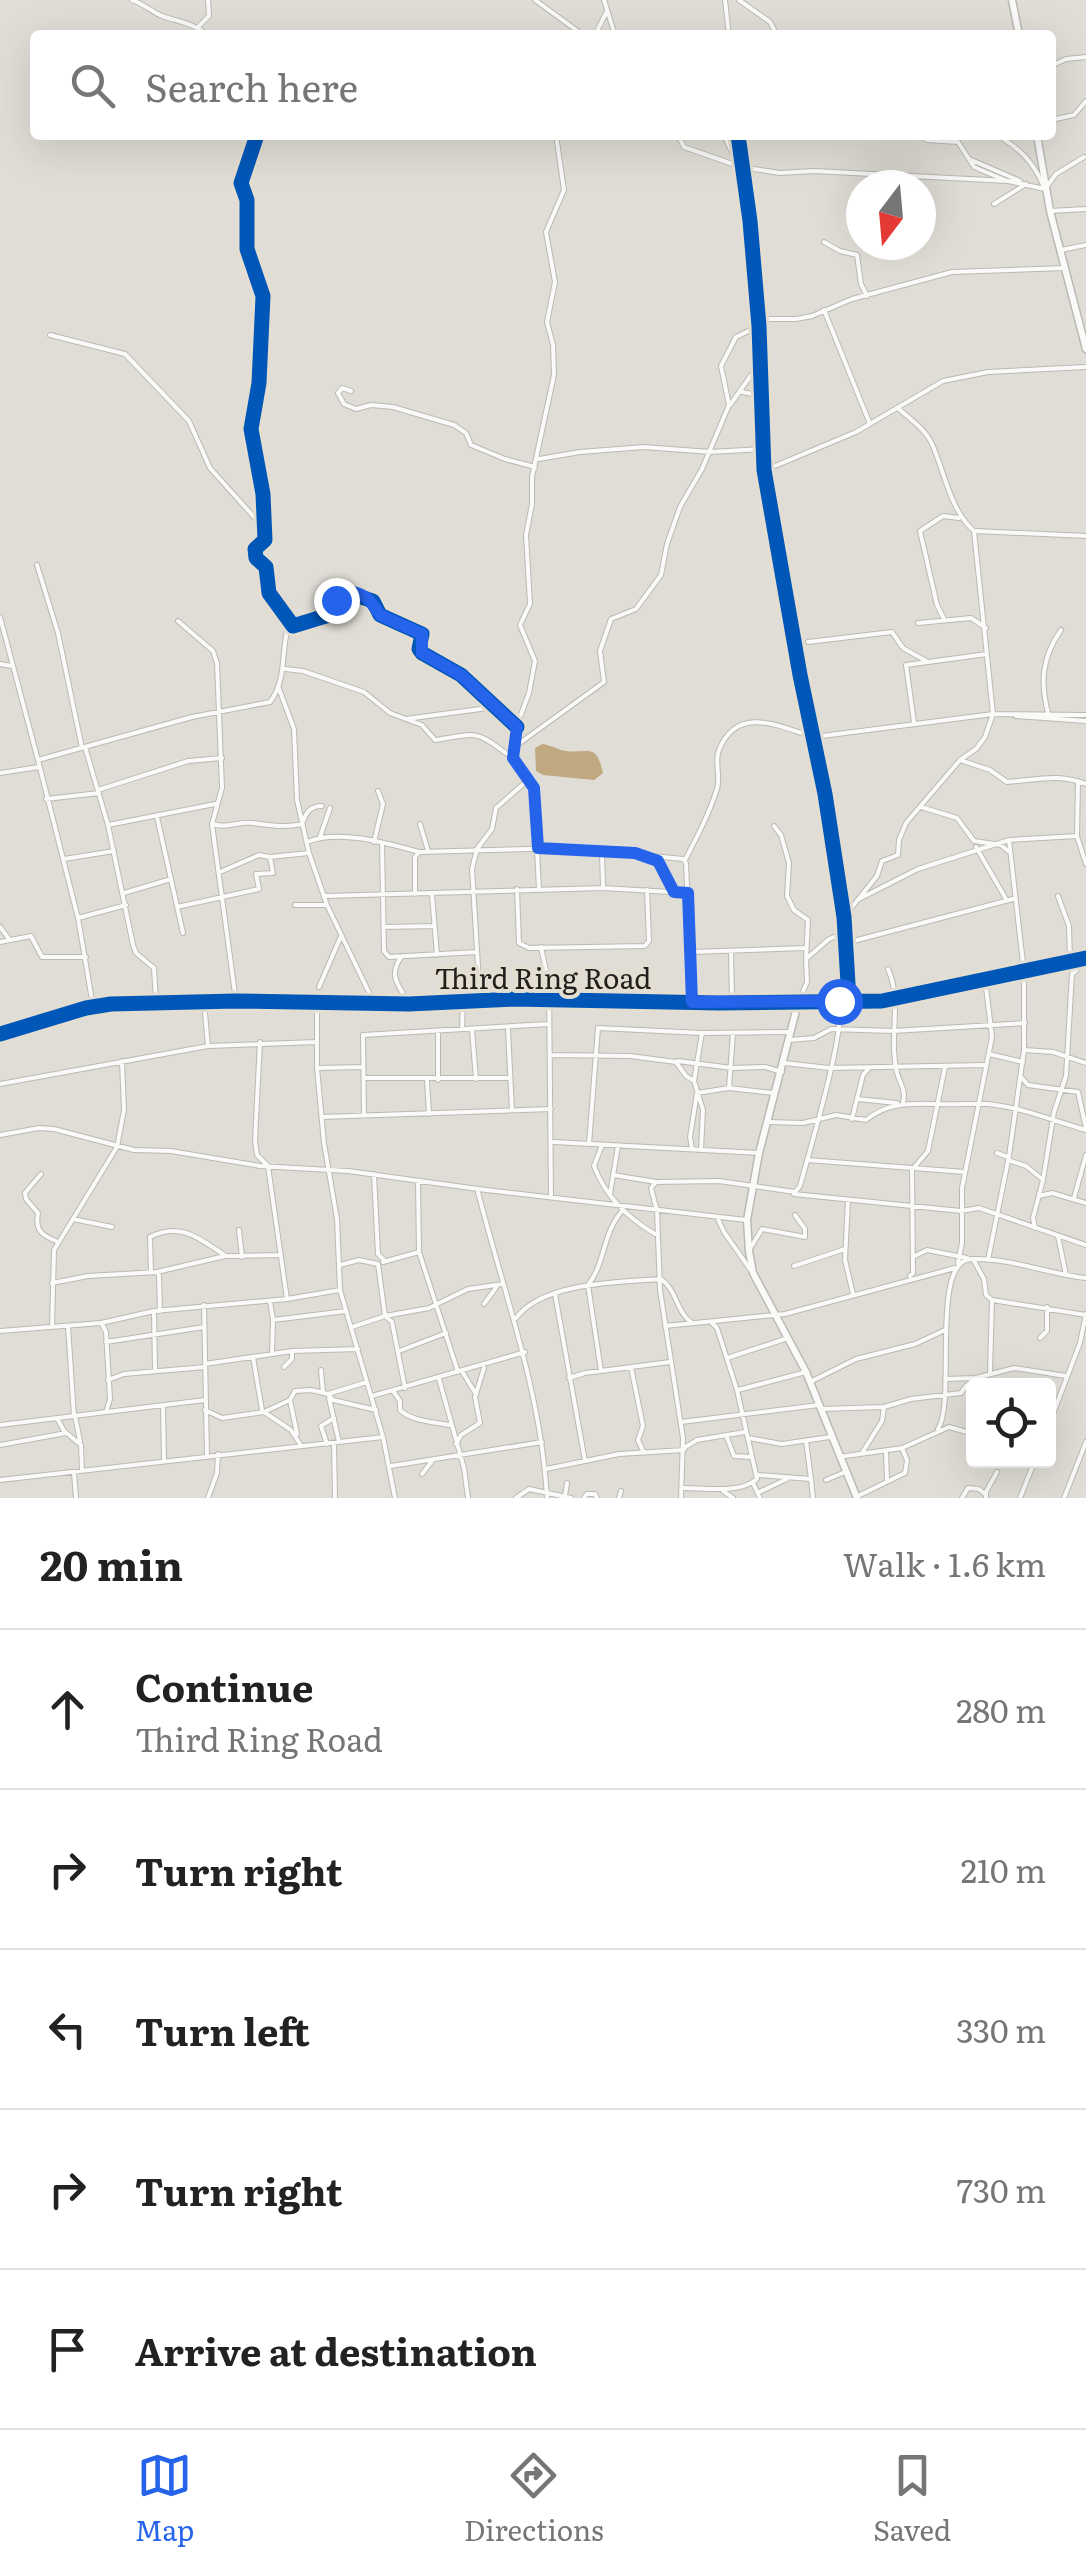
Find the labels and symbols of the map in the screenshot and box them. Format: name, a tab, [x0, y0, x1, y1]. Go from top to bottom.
north arrow	[846, 170, 936, 260]
route end	[314, 578, 360, 624]
street label: Third Ring Road	[435, 956, 651, 998]
route start	[817, 979, 863, 1025]

